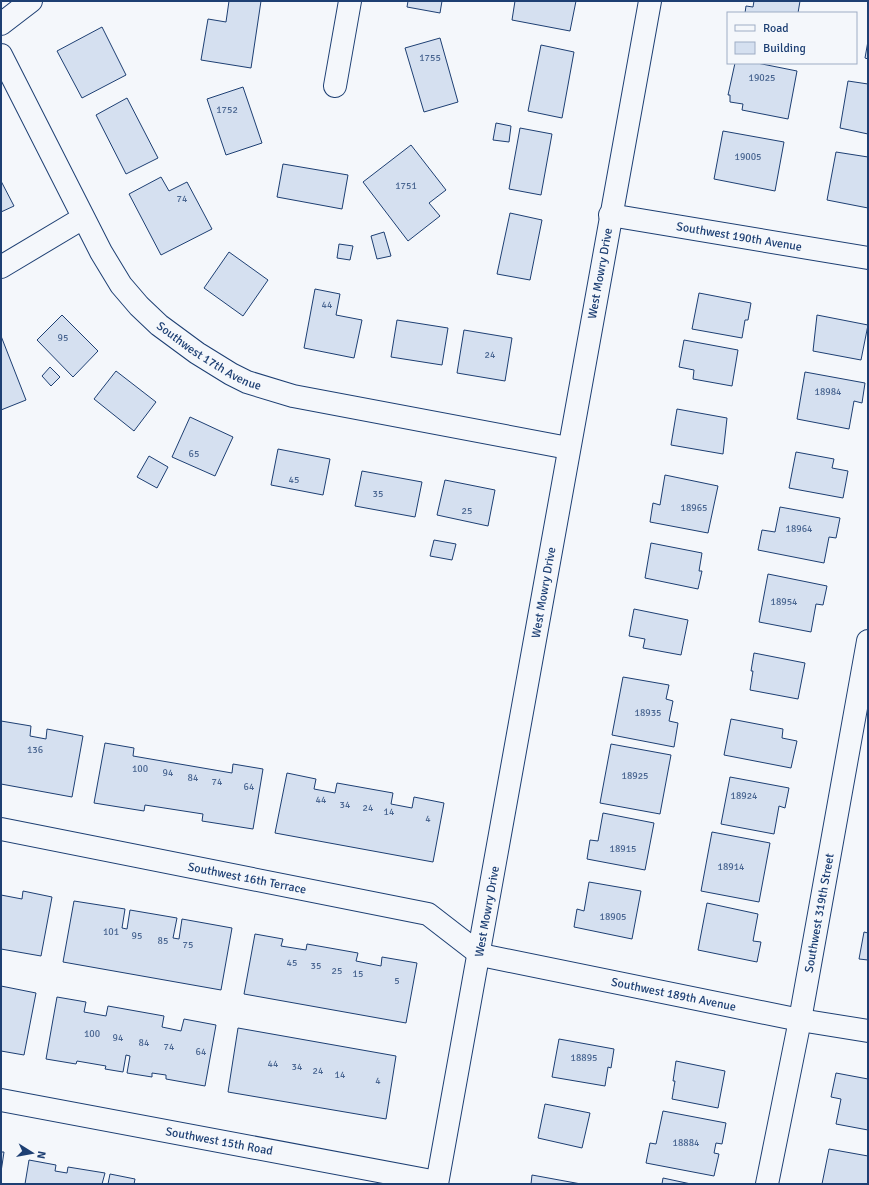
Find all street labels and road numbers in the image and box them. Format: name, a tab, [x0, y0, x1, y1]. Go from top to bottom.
street label: Southwest 190th Avenue	[675, 219, 803, 254]
street label: West Mowry Drive	[585, 227, 616, 320]
street label: Southwest 17th Avenue	[154, 318, 263, 393]
street label: West Mowry Drive	[528, 546, 559, 639]
street label: Southwest 319th Street	[801, 852, 837, 974]
street label: Southwest 16th Terrace	[187, 859, 308, 897]
street label: West Mowry Drive	[471, 865, 502, 958]
street label: Southwest 189th Avenue	[610, 974, 737, 1014]
street label: Southwest 15th Road	[164, 1124, 274, 1158]

